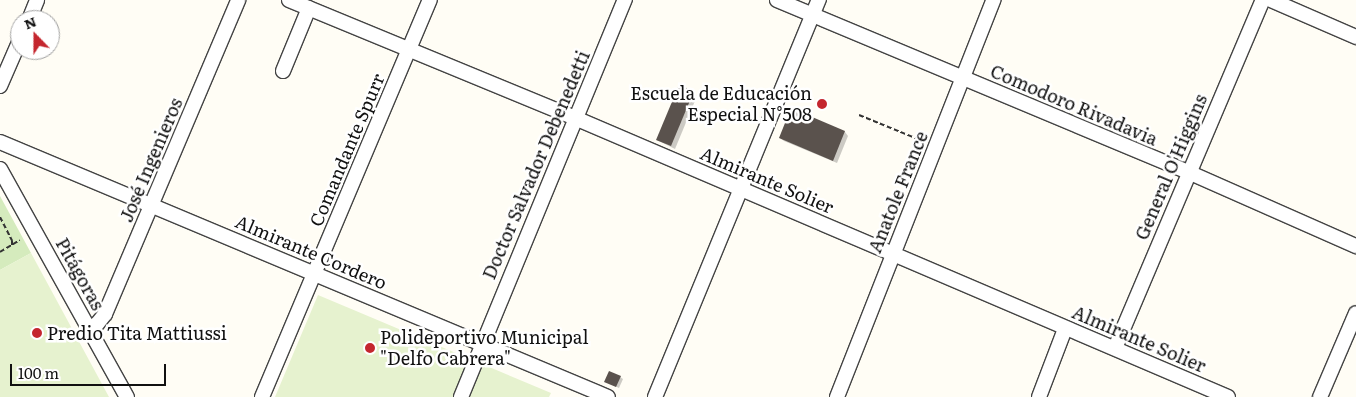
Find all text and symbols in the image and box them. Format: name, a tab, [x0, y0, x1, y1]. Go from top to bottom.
north arrow	[10, 10, 60, 60]
text: N	[21, 11, 39, 33]
street label: Doctor Salvador Debenedetti	[478, 47, 594, 283]
street label: Comodoro Rivadavia	[987, 60, 1161, 150]
street label: Comandante Spurr	[305, 70, 389, 230]
place label: Escuela de Educación Especial N°508	[630, 83, 812, 126]
street label: General O'Higgins	[1131, 91, 1211, 243]
street label: José Ingenieros	[115, 95, 187, 225]
marker: Escuela de Educación Especial N°508	[816, 98, 828, 110]
street label: Anatole France	[864, 128, 932, 256]
street label: Almirante Solier	[697, 142, 837, 218]
street label: Almirante Cordero	[232, 210, 390, 294]
street label: Pitágoras	[51, 234, 109, 314]
street label: Almirante Solier	[1069, 301, 1209, 377]
place label: Predio Tita Mattiussi	[47, 322, 227, 344]
marker: Predio Tita Mattiussi	[31, 327, 43, 339]
place label: Polideportivo Municipal "Delfo Cabrera"	[380, 327, 588, 369]
marker: Polideportivo Municipal "Delfo Cabrera"	[364, 342, 376, 354]
scale bar	[12, 354, 169, 386]
text: 100 m	[18, 361, 59, 384]

